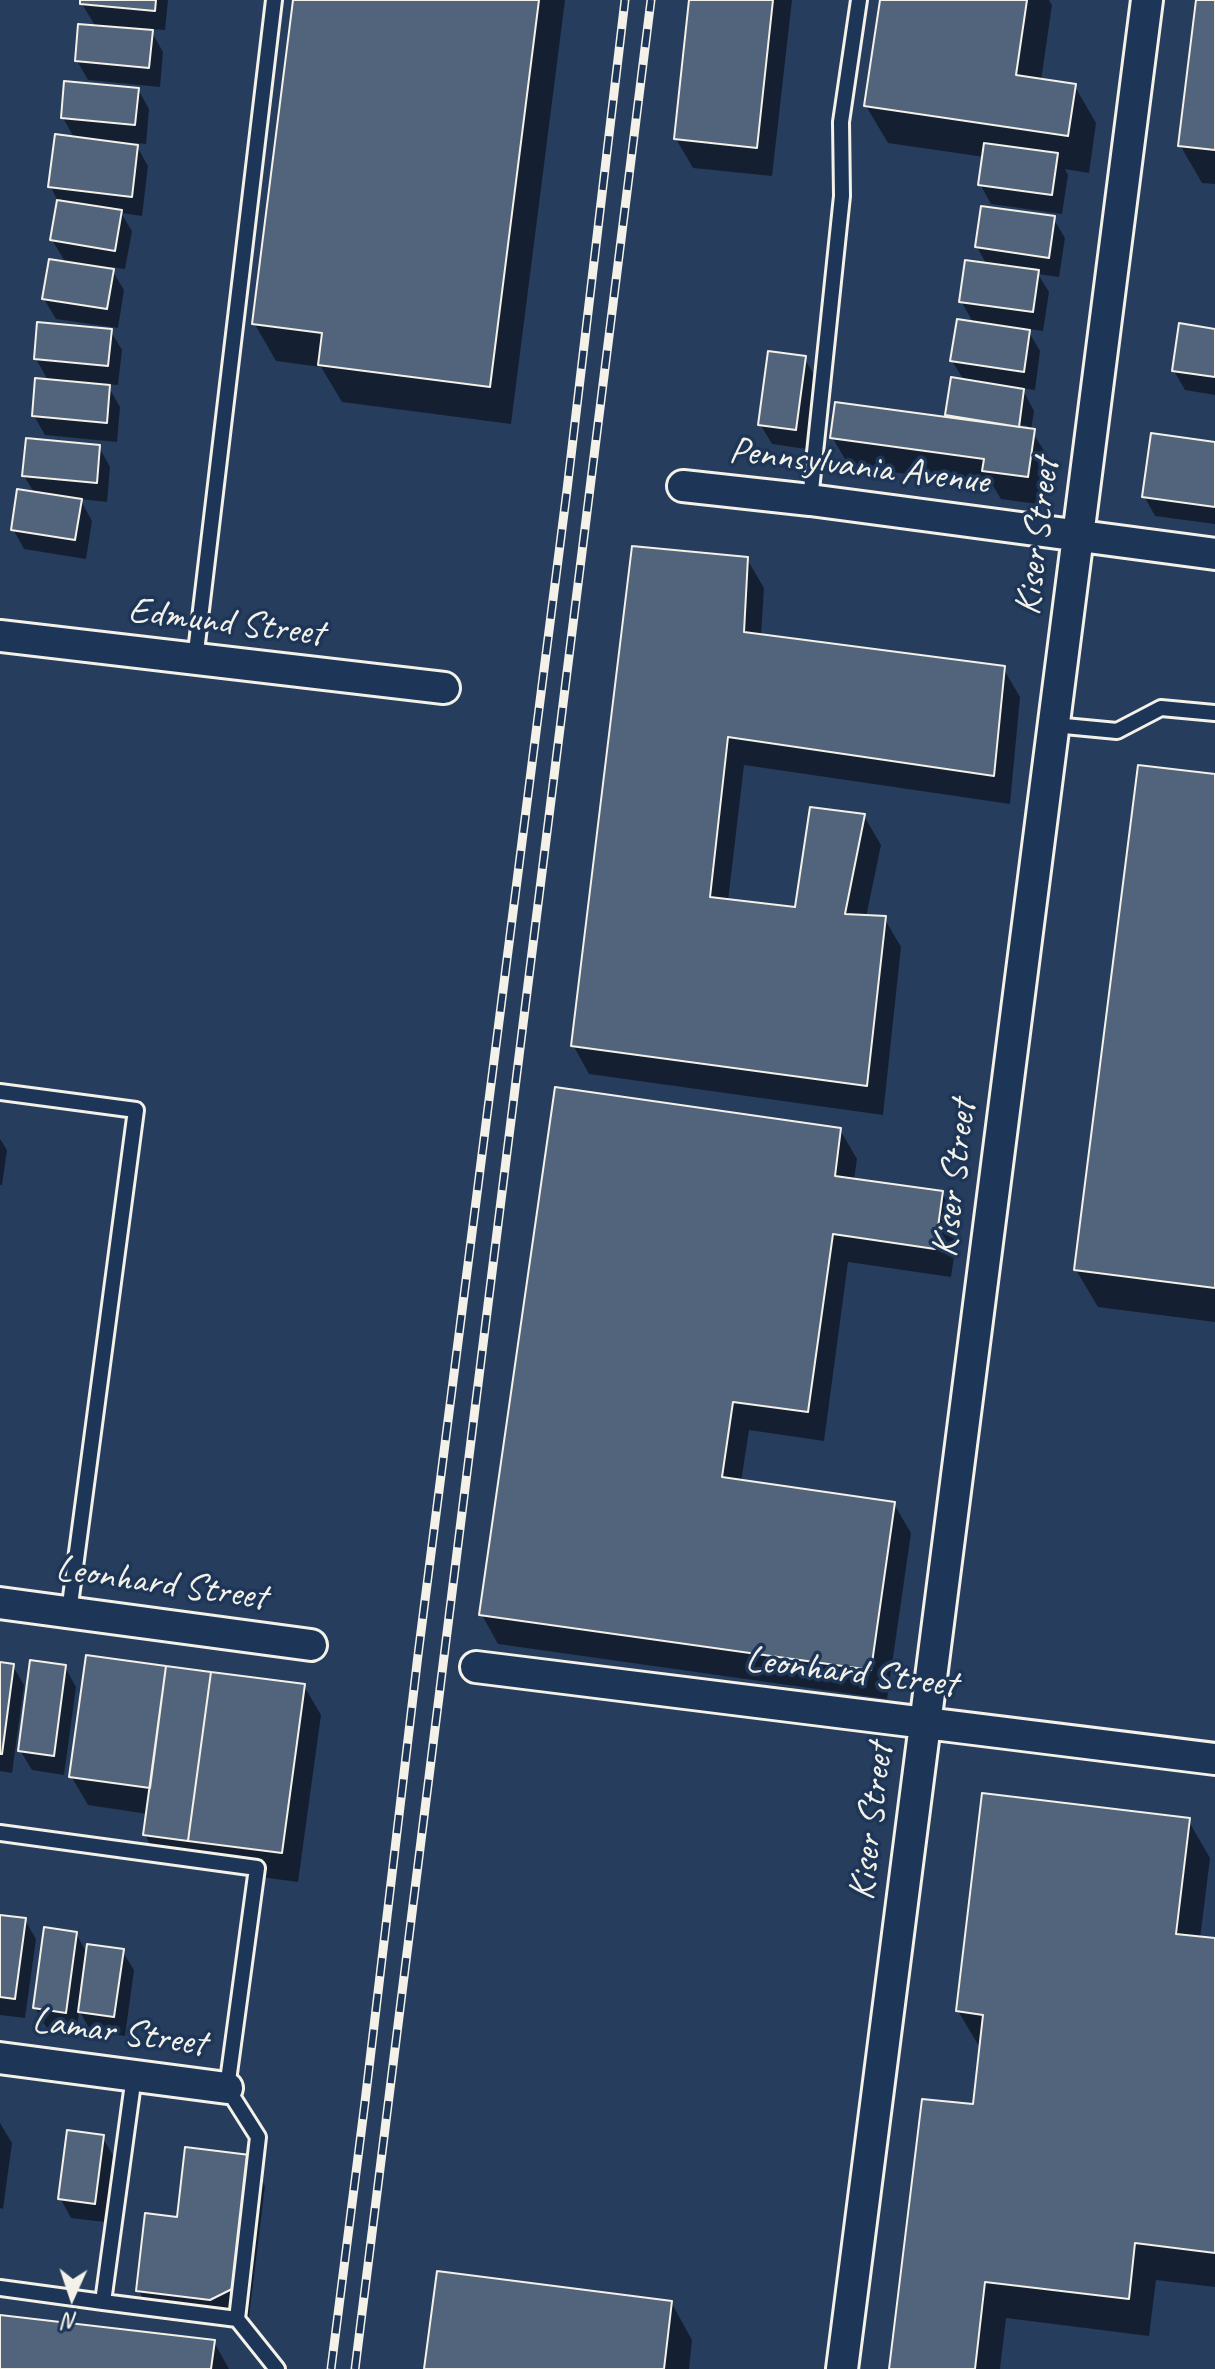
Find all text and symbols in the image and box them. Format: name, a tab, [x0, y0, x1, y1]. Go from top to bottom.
street label: Pennsylvania Avenue	[727, 428, 991, 506]
street label: Kiser Street	[1006, 456, 1070, 618]
street label: Edmund Street	[126, 588, 326, 658]
street label: Kiser Street	[923, 1098, 987, 1260]
street label: Leonhard Street	[53, 1547, 269, 1621]
street label: Leonhard Street	[743, 1637, 959, 1709]
street label: Kiser Street	[840, 1741, 904, 1903]
street label: Lamar Street	[29, 1998, 209, 2068]
north arrow	[32, 2257, 112, 2337]
text: N	[63, 2307, 78, 2335]

